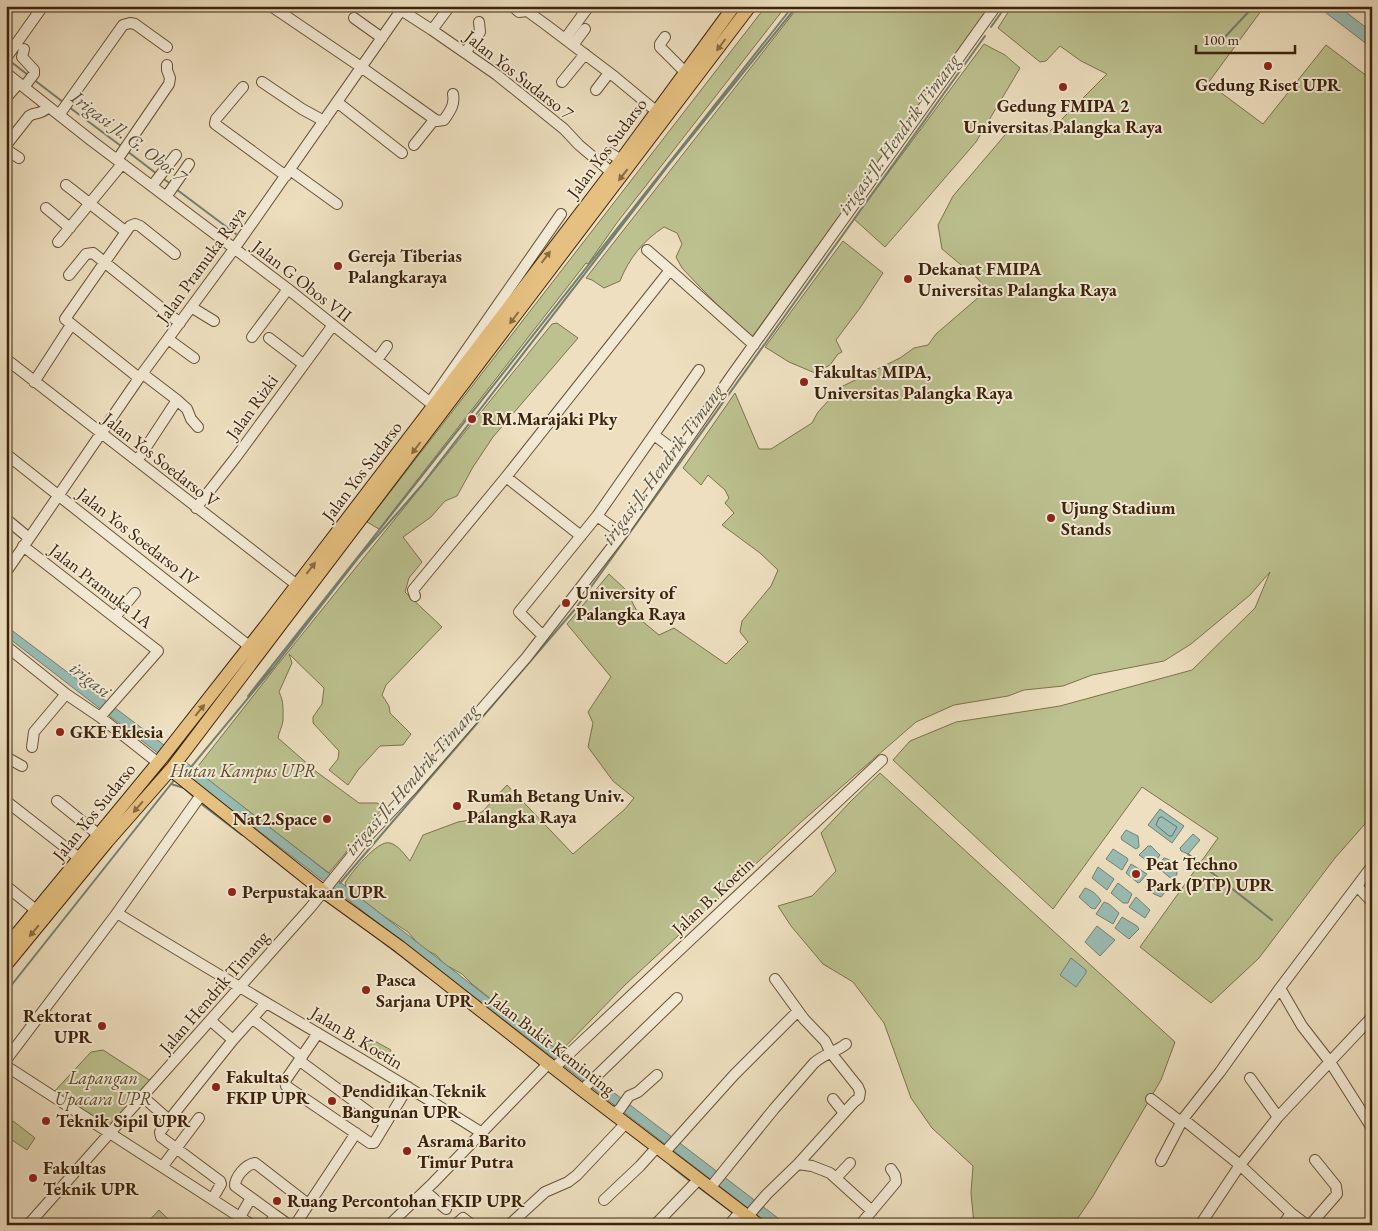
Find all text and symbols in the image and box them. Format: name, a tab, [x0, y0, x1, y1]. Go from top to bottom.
scale bar	[1196, 22, 1294, 54]
street label: Jalan Yos Sudarso 7	[459, 24, 579, 125]
text: 100 m	[1203, 30, 1240, 49]
one-way arrow	[716, 38, 726, 52]
water label: irigasi Jl. Hendrik Timang	[832, 48, 966, 220]
marker: Gedung Riset UPR	[1262, 60, 1274, 72]
place label: Gedung Riset UPR	[1195, 73, 1341, 96]
marker: Gedung FMIPA 2 Universitas Palangka Raya	[1057, 81, 1069, 93]
water label: Irigasi Jl. G. Obos 7	[65, 84, 194, 190]
street label: Jalan Yos Sudarso	[560, 93, 652, 204]
place label: Gedung FMIPA 2 Universitas Palangka Raya	[964, 94, 1163, 138]
one-way arrow	[618, 168, 628, 182]
street label: Jalan Pramuka Raya	[149, 201, 251, 329]
street label: Jalan G Obos VII	[246, 233, 357, 327]
place label: Gereja Tiberias Palangkaraya	[348, 244, 462, 288]
one-way arrow	[541, 251, 552, 264]
place label: Dekanat FMIPA Universitas Palangka Raya	[918, 257, 1117, 301]
marker: Gereja Tiberias Palangkaraya	[332, 260, 344, 272]
marker: Dekanat FMIPA Universitas Palangka Raya	[902, 273, 914, 285]
one-way arrow	[509, 311, 519, 325]
place label: Fakultas MIPA, Universitas Palangka Raya	[814, 360, 1013, 404]
street label: Jalan Rizki	[219, 369, 283, 445]
marker: Fakultas MIPA, Universitas Palangka Raya	[798, 376, 810, 388]
water label: irigasi Jl. Hendrik Timang	[596, 378, 730, 550]
street label: Jalan Yos Soedarso V	[97, 406, 225, 513]
place label: RM.Marajaki Pky	[482, 407, 618, 430]
marker: RM.Marajaki Pky	[466, 413, 478, 425]
street label: Jalan Yos Sudarso	[315, 416, 407, 527]
one-way arrow	[411, 441, 421, 455]
street label: Jalan Yos Soedarso IV	[71, 481, 204, 592]
place label: Ujung Stadium Stands	[1061, 496, 1176, 540]
marker: Ujung Stadium Stands	[1045, 512, 1057, 524]
street label: Jalan Pramuka 1A	[43, 537, 158, 633]
one-way arrow	[305, 562, 316, 575]
place label: University of Palangka Raya	[576, 581, 686, 625]
marker: University of Palangka Raya	[560, 597, 572, 609]
water label: irigasi	[65, 655, 118, 704]
water label: irigasi Jl. Hendrik Timang	[339, 698, 485, 860]
one-way arrow	[195, 704, 206, 717]
place label: GKE Eklesia	[70, 720, 164, 743]
marker: GKE Eklesia	[54, 726, 66, 738]
street label: Jalan Yos Sudarso	[46, 758, 140, 867]
park label: Hutan Kampus UPR	[169, 759, 316, 783]
place label: Rumah Betang Univ. Palangka Raya	[467, 784, 624, 828]
one-way arrow	[132, 800, 144, 812]
marker: Rumah Betang Univ. Palangka Raya	[451, 800, 463, 812]
place label: Nat2.Space	[233, 807, 317, 830]
marker: Nat2.Space	[321, 813, 333, 825]
street label: Jalan B. Koetin	[665, 851, 759, 941]
place label: Peat Techno Park (PTP) UPR	[1146, 852, 1274, 896]
marker: Peat Techno Park (PTP) UPR	[1130, 868, 1142, 880]
place label: Perpustakaan UPR	[242, 880, 387, 903]
marker: Perpustakaan UPR	[226, 886, 238, 898]
one-way arrow	[29, 925, 40, 938]
street label: Jalan Hendrik Timang	[153, 925, 273, 1059]
place label: Pasca Sarjana UPR	[376, 968, 474, 1012]
marker: Pasca Sarjana UPR	[360, 984, 372, 996]
street label: Jalan Bukit Keminting	[483, 986, 620, 1100]
street label: Jalan B. Koetin	[305, 1000, 408, 1074]
place label: Rektorat UPR	[23, 1004, 92, 1048]
marker: Rektorat UPR	[96, 1020, 108, 1032]
place label: Fakultas FKIP UPR	[226, 1065, 310, 1109]
park label: Lapangan Upacara UPR	[54, 1066, 152, 1111]
place label: Pendidikan Teknik Bangunan UPR	[342, 1079, 487, 1123]
marker: Fakultas FKIP UPR	[210, 1081, 222, 1093]
marker: Pendidikan Teknik Bangunan UPR	[326, 1095, 338, 1107]
place label: Teknik Sipil UPR	[56, 1109, 191, 1132]
marker: Teknik Sipil UPR	[40, 1115, 52, 1127]
place label: Asrama Barito Timur Putra	[416, 1129, 526, 1173]
marker: Asrama Barito Timur Putra	[401, 1145, 413, 1157]
place label: Fakultas Teknik UPR	[43, 1156, 139, 1200]
marker: Fakultas Teknik UPR	[27, 1172, 39, 1184]
place label: Ruang Percontohan FKIP UPR	[287, 1189, 525, 1212]
marker: Ruang Percontohan FKIP UPR	[271, 1195, 283, 1207]

